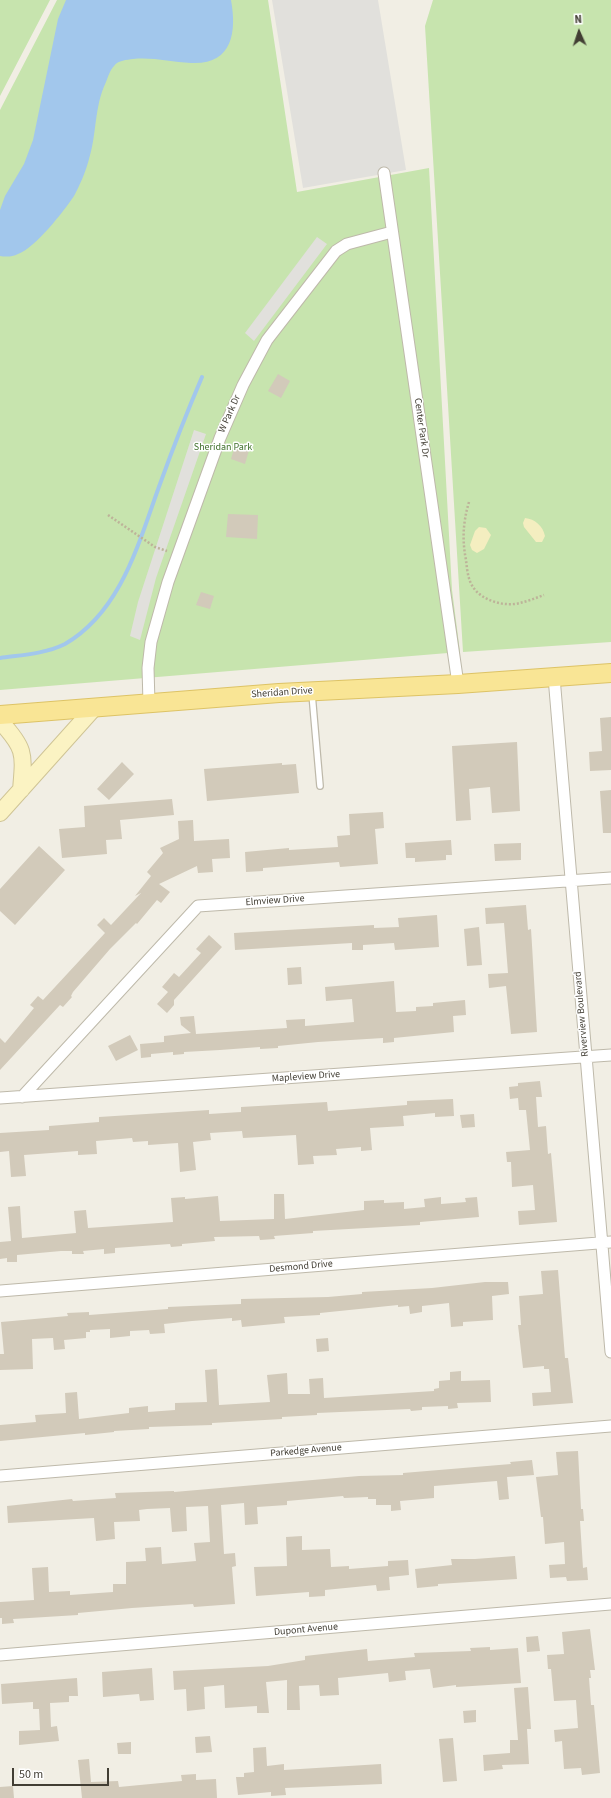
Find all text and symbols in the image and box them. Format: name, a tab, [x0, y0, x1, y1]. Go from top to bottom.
north arrow	[559, 12, 599, 52]
text: N	[574, 12, 582, 27]
street label: W Park Dr	[216, 393, 244, 435]
street label: Center Park Dr	[411, 397, 431, 459]
park label: Sheridan Park	[194, 442, 252, 454]
street label: Sheridan Drive	[251, 685, 313, 701]
street label: Elmview Drive	[245, 893, 305, 909]
street label: Riverview Boulevard	[572, 971, 592, 1057]
street label: Mapleview Drive	[271, 1069, 341, 1085]
street label: Desmond Drive	[269, 1258, 333, 1276]
street label: Parkedge Avenue	[270, 1442, 342, 1460]
street label: Dupont Avenue	[273, 1621, 339, 1639]
scale bar	[14, 1760, 111, 1786]
text: 50 m	[19, 1766, 43, 1783]

